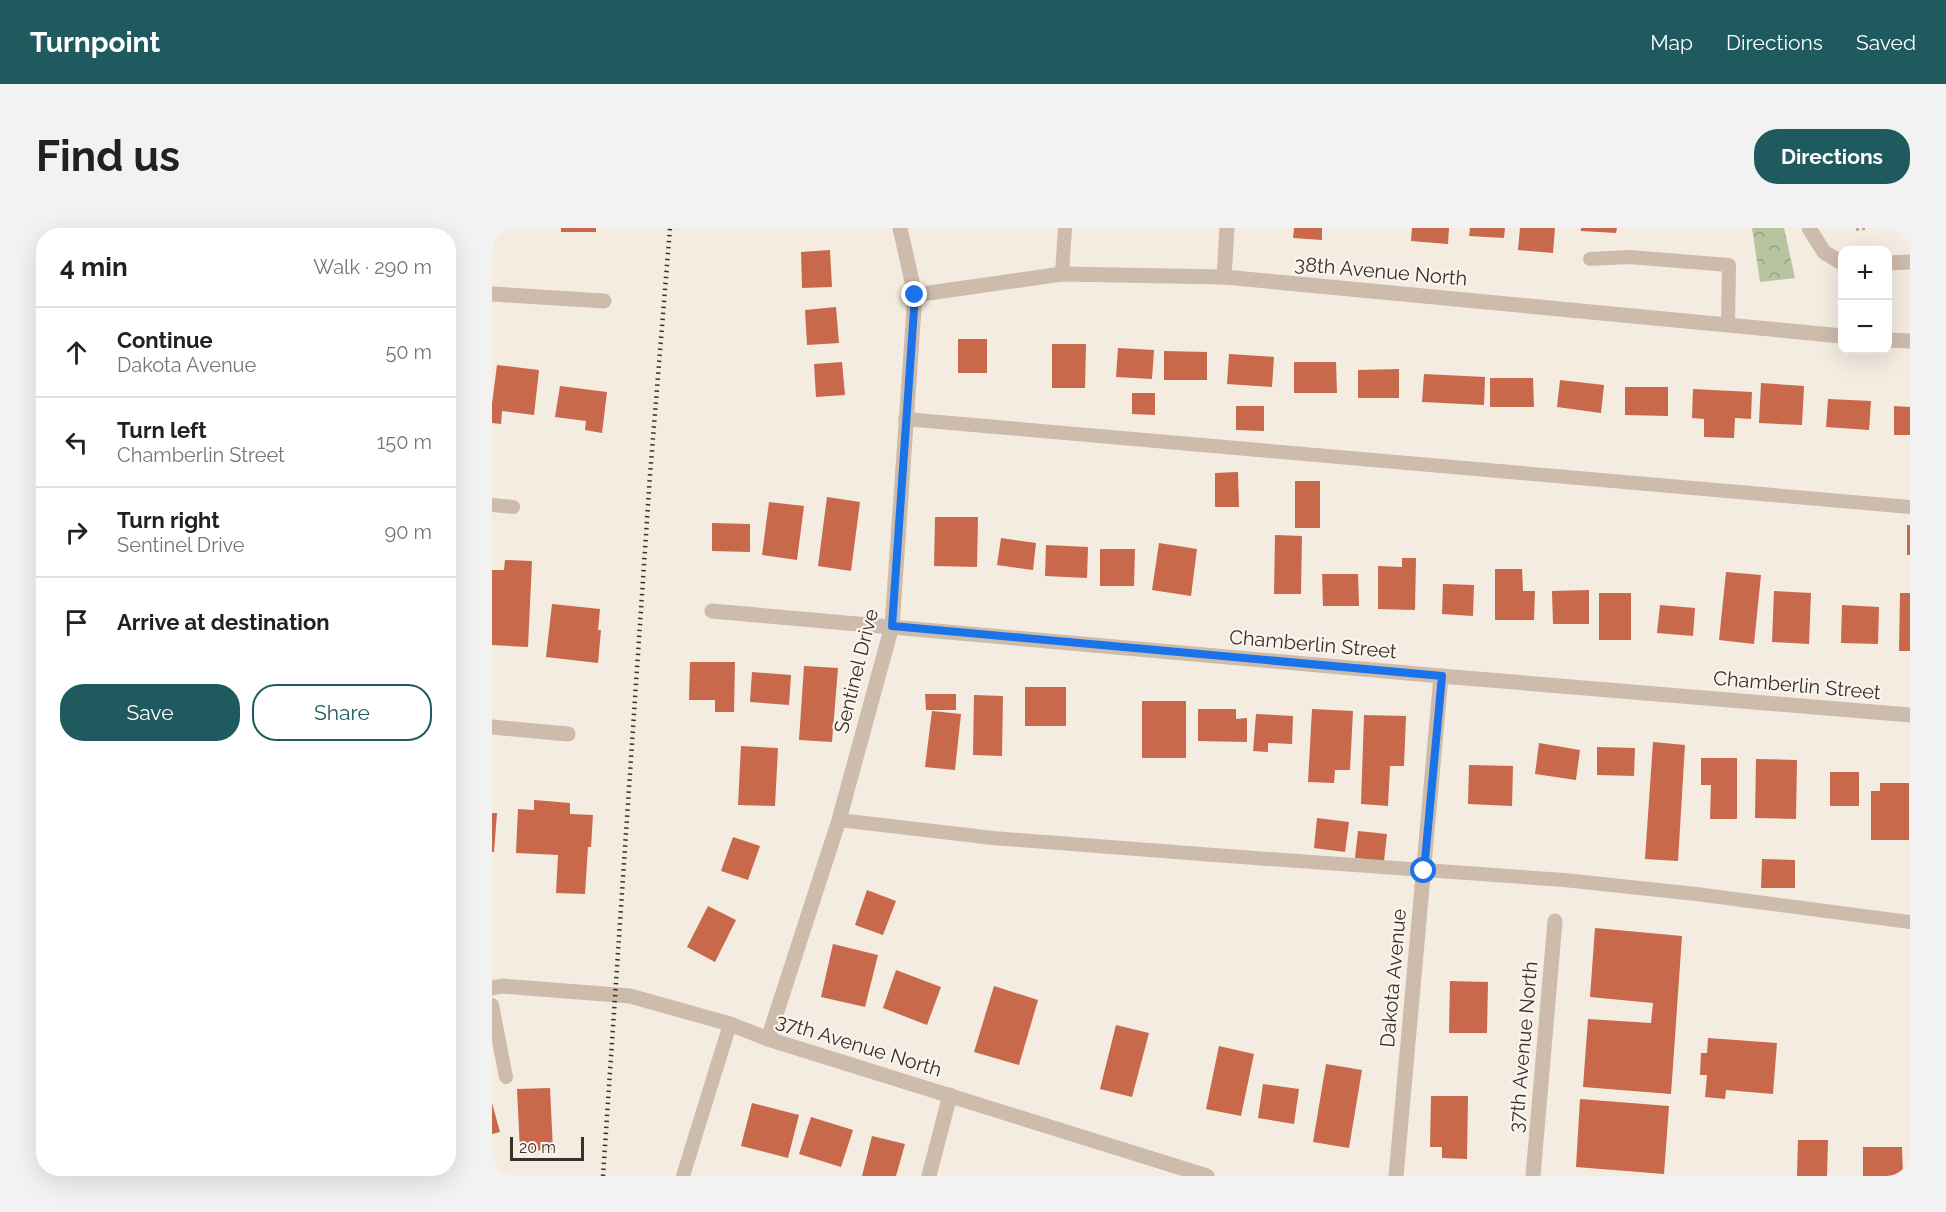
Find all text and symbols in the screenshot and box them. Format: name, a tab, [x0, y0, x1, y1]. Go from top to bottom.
text: Turnpoint	[30, 26, 160, 59]
text: Map	[1650, 30, 1693, 55]
text: Directions	[1726, 30, 1823, 55]
text: Saved	[1856, 30, 1916, 55]
button: Directions	[1754, 129, 1910, 184]
text: Find us	[36, 132, 180, 181]
map controls	[1838, 246, 1892, 354]
button: +	[1838, 246, 1892, 300]
street label: 38th Avenue North	[1294, 251, 1468, 291]
text: 4 min	[60, 252, 128, 282]
text: Walk · 290 m	[313, 255, 432, 279]
route end	[901, 281, 927, 307]
button: −	[1838, 300, 1892, 354]
text: Continue	[117, 327, 213, 353]
icon: ahead	[60, 336, 93, 369]
text: 50 m	[385, 340, 432, 364]
text: Dakota Avenue	[117, 353, 256, 377]
text: Turn left	[117, 417, 207, 443]
icon: left	[60, 426, 93, 459]
text: 150 m	[377, 430, 432, 454]
text: Chamberlin Street	[117, 443, 285, 467]
text: Turn right	[117, 507, 220, 533]
icon: right	[60, 516, 93, 549]
text: 90 m	[385, 520, 432, 544]
text: Sentinel Drive	[117, 533, 245, 557]
icon: arrive	[60, 606, 93, 639]
street label: Sentinel Drive	[829, 606, 883, 736]
text: Arrive at destination	[117, 609, 330, 635]
street label: Chamberlin Street	[1228, 625, 1398, 663]
street label: Chamberlin Street	[1712, 666, 1882, 704]
button: Save	[60, 684, 240, 741]
button: Share	[252, 684, 432, 741]
route start	[1410, 857, 1436, 883]
street label: Dakota Avenue	[1375, 907, 1411, 1048]
street label: 37th Avenue North	[1504, 960, 1542, 1134]
street label: 37th Avenue North	[773, 1008, 945, 1082]
scale bar	[510, 1134, 584, 1162]
text: 20 m	[519, 1138, 556, 1157]

